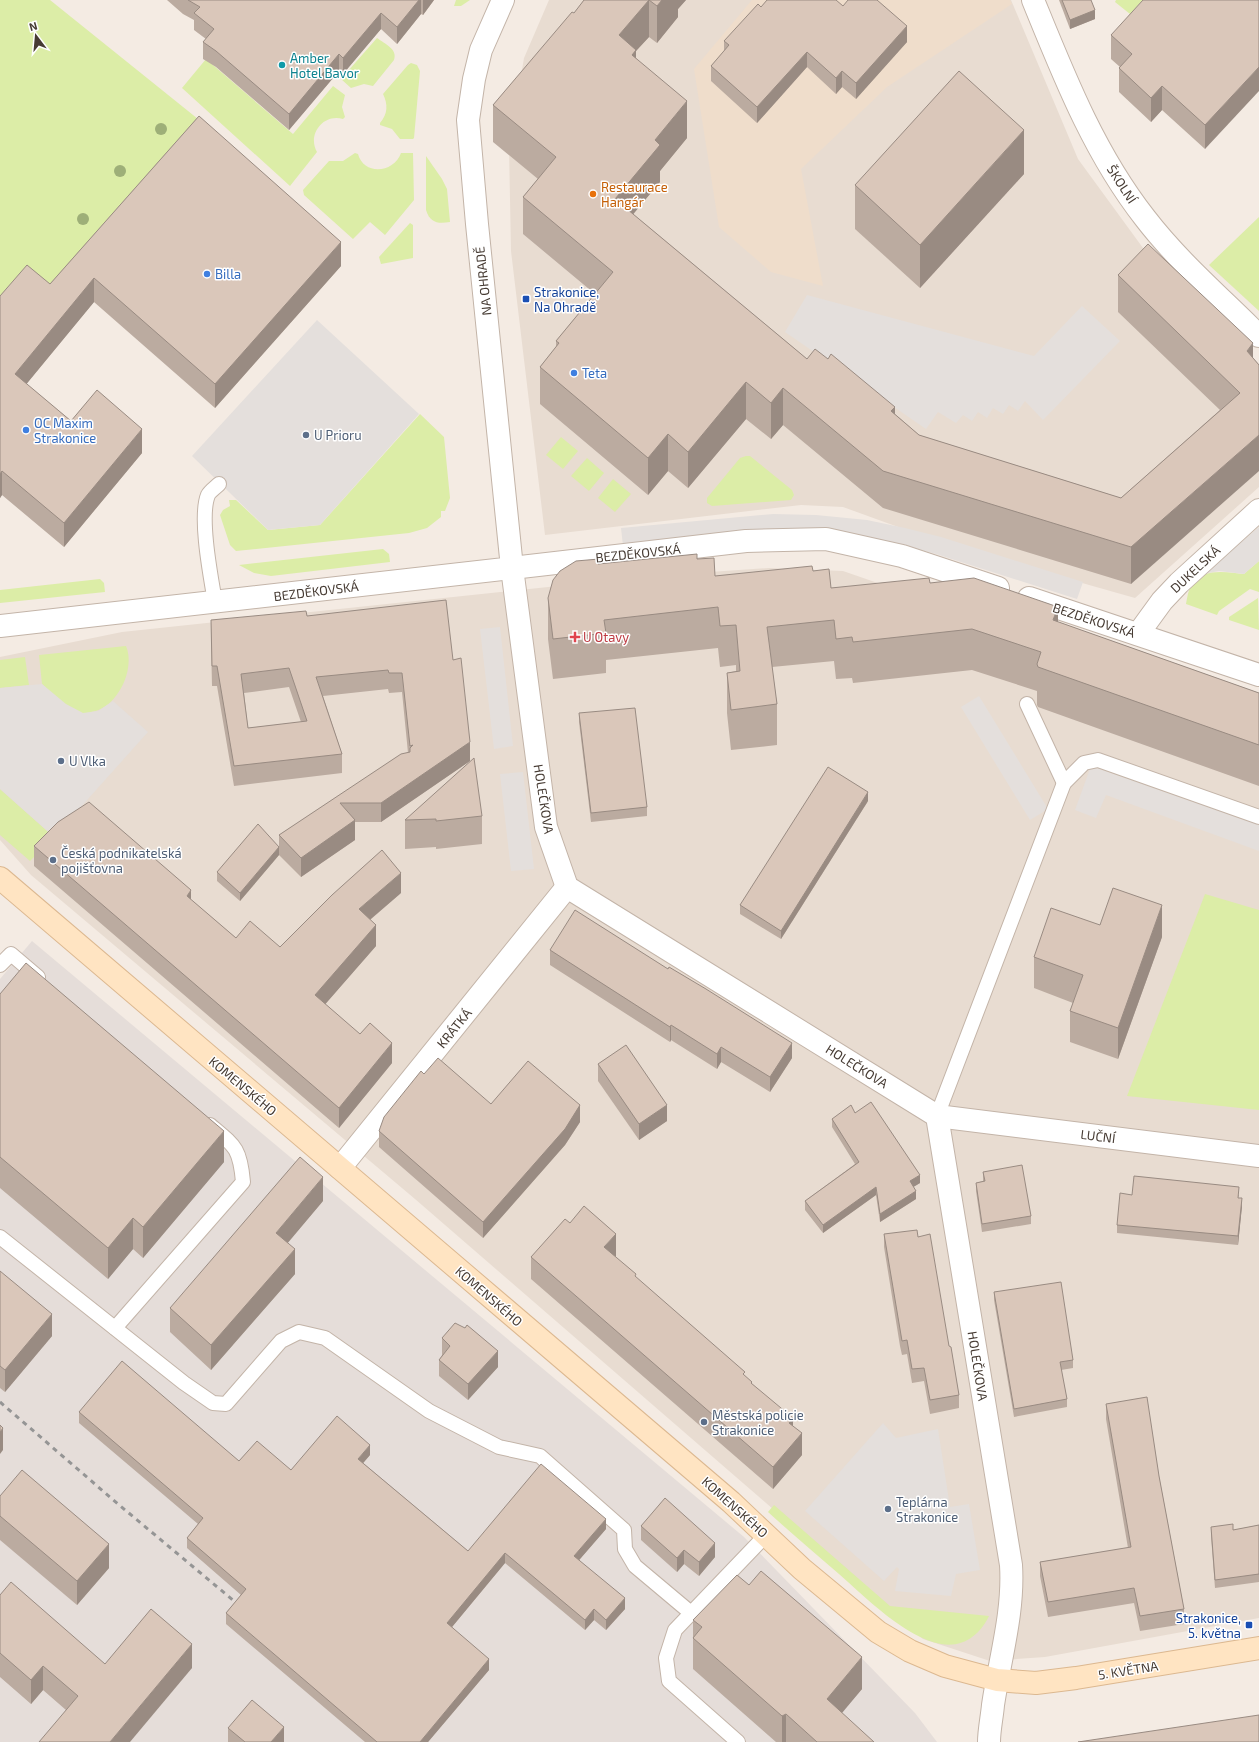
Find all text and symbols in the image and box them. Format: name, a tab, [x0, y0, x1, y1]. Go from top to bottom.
north arrow	[16, 16, 56, 56]
text: N	[27, 19, 39, 33]
place label: Amber Hotel Bavor	[290, 50, 359, 81]
marker: Amber Hotel Bavor	[277, 60, 287, 70]
street label: ŠKOLNÍ	[1104, 161, 1141, 207]
place label: Restaurace Hangár	[601, 179, 668, 210]
marker: Restaurace Hangár	[588, 189, 598, 199]
street label: NA OHRADĚ	[471, 246, 495, 316]
place label: Billa	[215, 266, 241, 282]
marker: Billa	[202, 269, 212, 279]
place label: Strakonice, Na Ohradě	[534, 284, 599, 315]
marker: Strakonice, Na Ohradě	[521, 294, 531, 304]
place label: Teta	[582, 365, 607, 381]
marker: Teta	[569, 368, 579, 378]
place label: OC Maxim Strakonice	[34, 415, 96, 446]
marker: OC Maxim Strakonice	[21, 425, 31, 435]
place label: U Prioru	[314, 427, 362, 443]
marker: U Prioru	[301, 430, 311, 440]
street label: BEZDĚKOVSKÁ	[594, 540, 681, 565]
street label: DUKELSKÁ	[1166, 541, 1223, 596]
street label: BEZDĚKOVSKÁ	[272, 577, 359, 604]
street label: BEZDĚKOVSKÁ	[1051, 598, 1137, 641]
place label: U Otavy	[583, 629, 629, 645]
marker: U Otavy	[570, 632, 580, 642]
place label: U Vlka	[69, 753, 106, 769]
marker: U Vlka	[56, 756, 66, 766]
street label: HOLEČKOVA	[531, 763, 557, 835]
place label: Česká podnikatelská pojišťovna	[61, 845, 182, 876]
marker: Česká podnikatelská pojišťovna	[48, 855, 58, 865]
street label: KRÁTKÁ	[432, 1004, 475, 1051]
street label: HOLEČKOVA	[823, 1041, 891, 1091]
street label: KOMENSKÉHO	[206, 1052, 281, 1119]
street label: LUČNÍ	[1080, 1125, 1117, 1146]
street label: KOMENSKÉHO	[452, 1262, 526, 1329]
street label: HOLEČKOVA	[965, 1330, 991, 1402]
place label: Městská policie Strakonice	[712, 1407, 804, 1438]
marker: Městská policie Strakonice	[699, 1417, 709, 1427]
street label: KOMENSKÉHO	[699, 1472, 772, 1541]
place label: Teplárna Strakonice	[896, 1494, 958, 1525]
marker: Teplárna Strakonice	[883, 1504, 893, 1514]
place label: Strakonice, 5. května	[1176, 1610, 1241, 1641]
marker: Strakonice, 5. května	[1244, 1620, 1254, 1630]
street label: 5. KVĚTNA	[1097, 1657, 1159, 1683]

